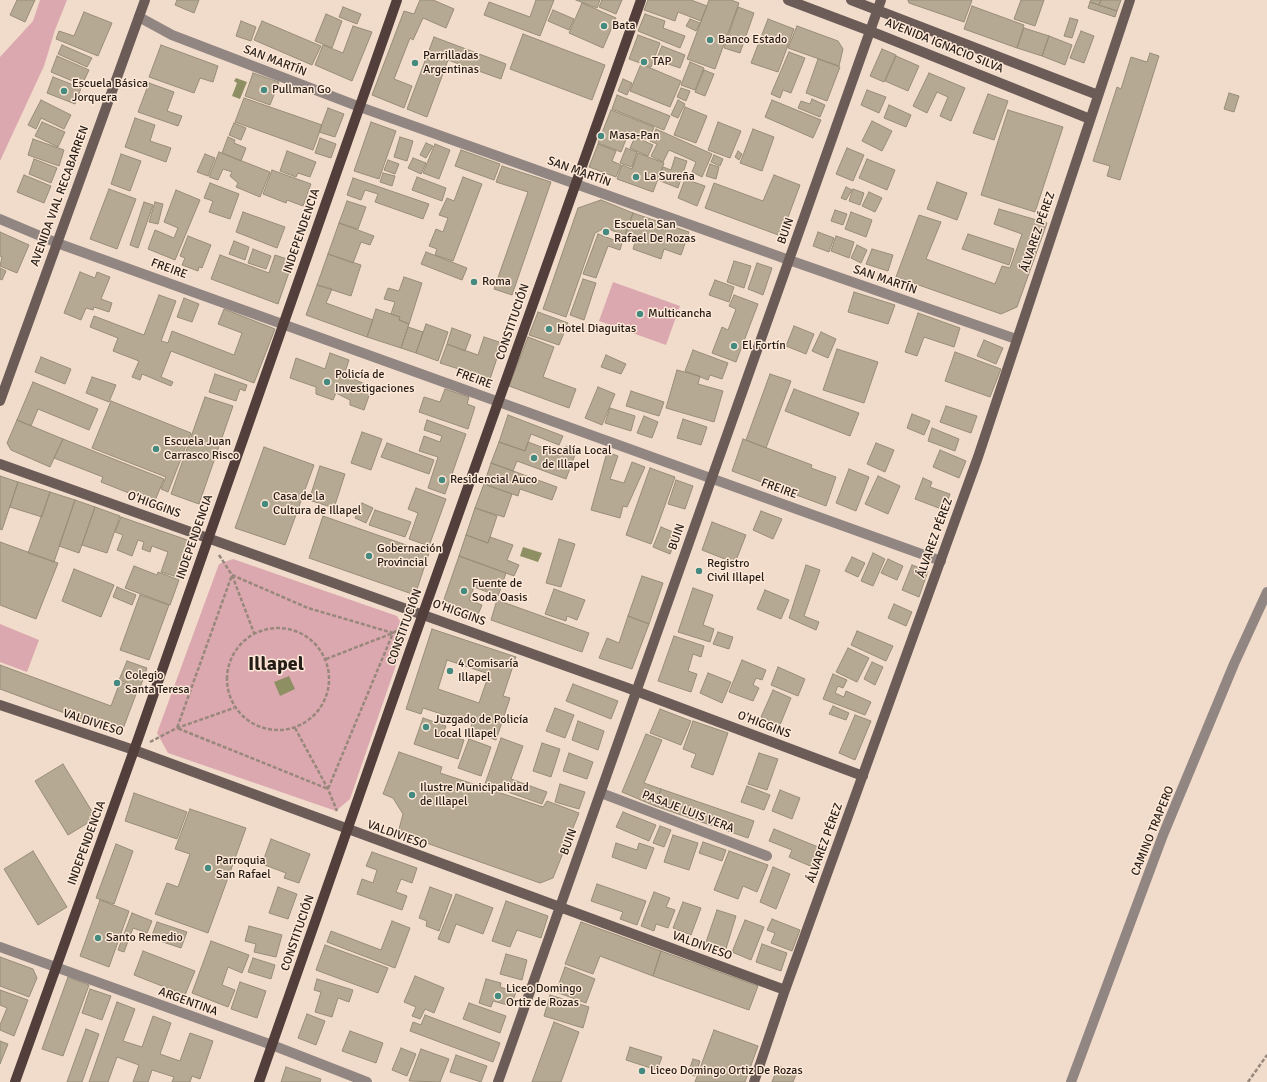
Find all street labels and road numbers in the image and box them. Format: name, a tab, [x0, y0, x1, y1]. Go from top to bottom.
street label: AVENIDA IGNACIO SILVA	[883, 16, 1005, 76]
street label: SAN MARTÍN	[241, 42, 309, 80]
street label: AVENIDA VIAL RECABARREN	[28, 124, 92, 268]
street label: SAN MARTÍN	[545, 154, 613, 190]
street label: INDEPENDENCIA	[281, 187, 323, 275]
street label: ÁLVAREZ PÉREZ	[1018, 190, 1058, 274]
street label: BUIN	[775, 216, 797, 246]
street label: FREIRE	[149, 256, 189, 282]
street label: SAN MARTÍN	[851, 262, 919, 298]
street label: CONSTITUCIÓN	[493, 282, 533, 362]
street label: FREIRE	[454, 366, 494, 392]
street label: FREIRE	[759, 476, 799, 502]
street label: O'HIGGINS	[125, 489, 183, 521]
street label: INDEPENDENCIA	[174, 493, 216, 581]
street label: ÁLVAREZ PÉREZ	[914, 496, 956, 580]
street label: BUIN	[666, 522, 688, 552]
street label: CONSTITUCIÓN	[385, 587, 425, 667]
street label: O'HIGGINS	[430, 597, 488, 629]
street label: VALDIVIESO	[61, 706, 125, 740]
street label: O'HIGGINS	[735, 708, 793, 742]
street label: CAMINO TRAPERO	[1128, 784, 1178, 878]
street label: PASAJE LUIS VERA	[640, 788, 736, 836]
street label: INDEPENDENCIA	[65, 799, 109, 887]
street label: ÁLVAREZ PÉREZ	[804, 801, 846, 885]
street label: VALDIVIESO	[365, 817, 429, 853]
street label: BUIN	[558, 827, 580, 857]
street label: CONSTITUCIÓN	[278, 893, 318, 973]
street label: VALDIVIESO	[670, 928, 734, 964]
street label: ARGENTINA	[156, 985, 220, 1019]

